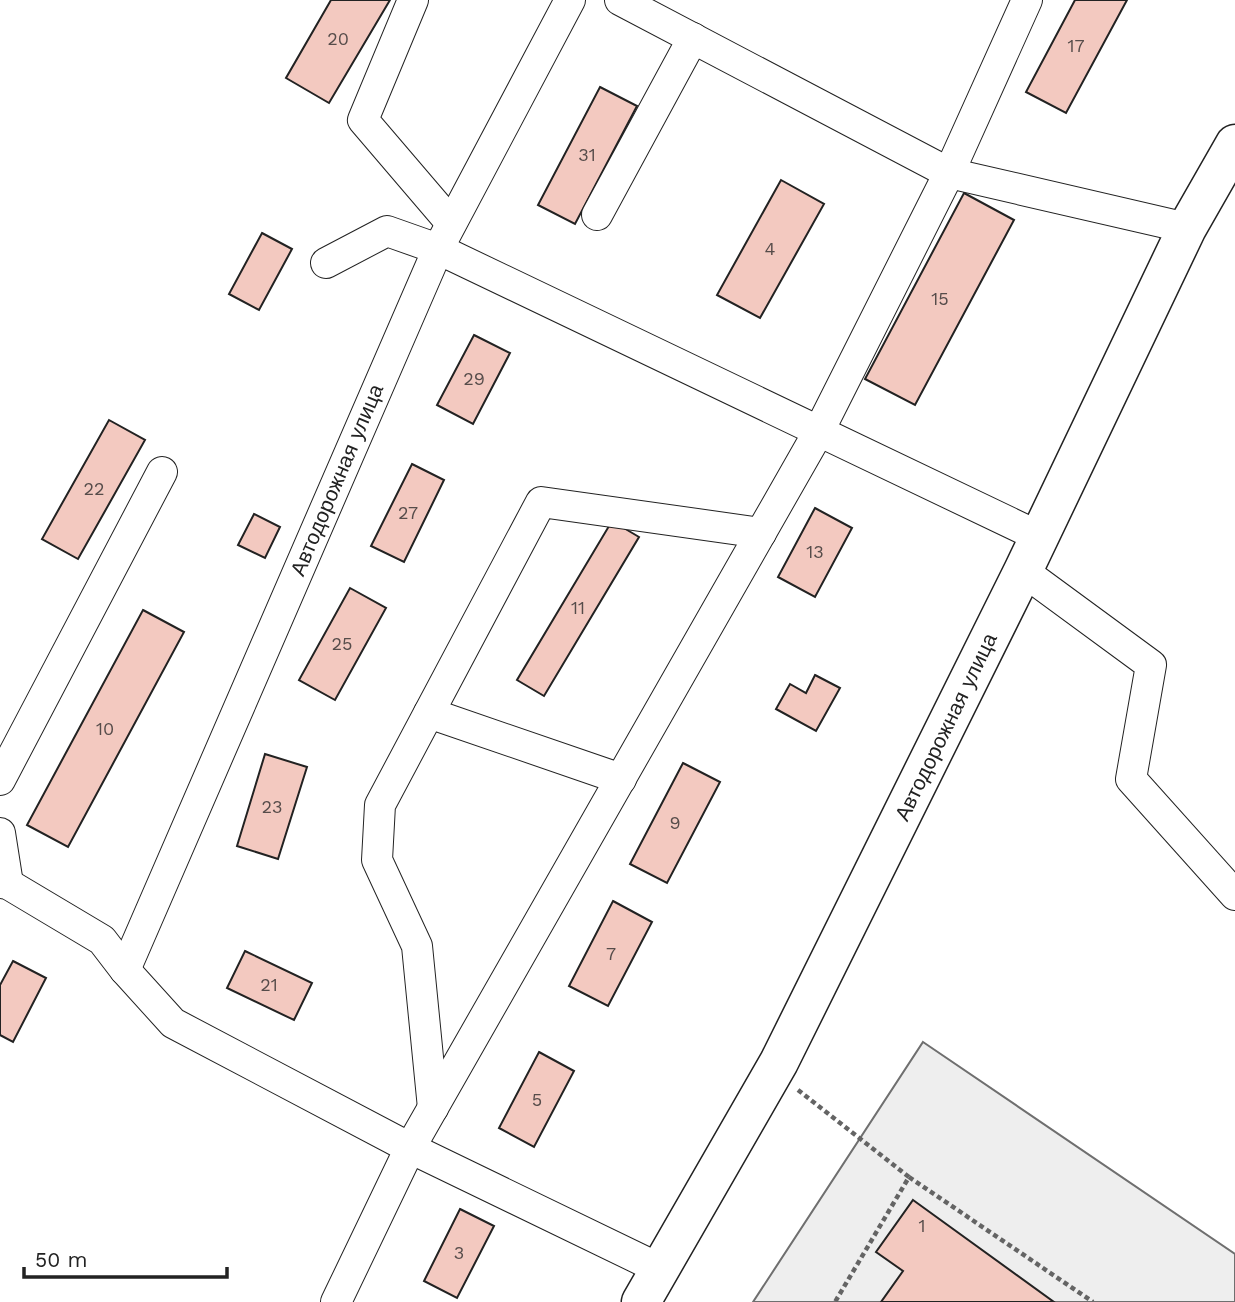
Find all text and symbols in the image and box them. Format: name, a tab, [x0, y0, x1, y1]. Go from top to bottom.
house number: 20	[327, 28, 349, 49]
house number: 17	[1067, 35, 1085, 56]
house number: 31	[578, 144, 596, 165]
house number: 4	[765, 238, 776, 259]
house number: 15	[931, 288, 949, 309]
house number: 29	[463, 368, 485, 389]
street label: Автодорожная улица	[285, 380, 388, 579]
house number: 22	[84, 478, 105, 499]
house number: 27	[398, 502, 418, 523]
house number: 13	[806, 541, 824, 562]
house number: 11	[571, 597, 585, 618]
street label: Автодорожная улица	[889, 628, 1002, 825]
house number: 25	[332, 633, 352, 654]
house number: 10	[96, 718, 114, 739]
house number: 23	[262, 796, 283, 817]
house number: 9	[669, 812, 681, 833]
house number: 7	[606, 943, 616, 964]
house number: 21	[260, 974, 278, 995]
house number: 5	[532, 1089, 542, 1110]
house number: 1	[918, 1215, 926, 1236]
scale bar	[24, 1236, 228, 1280]
house number: 3	[454, 1242, 464, 1263]
text: 50 m	[35, 1247, 87, 1272]

